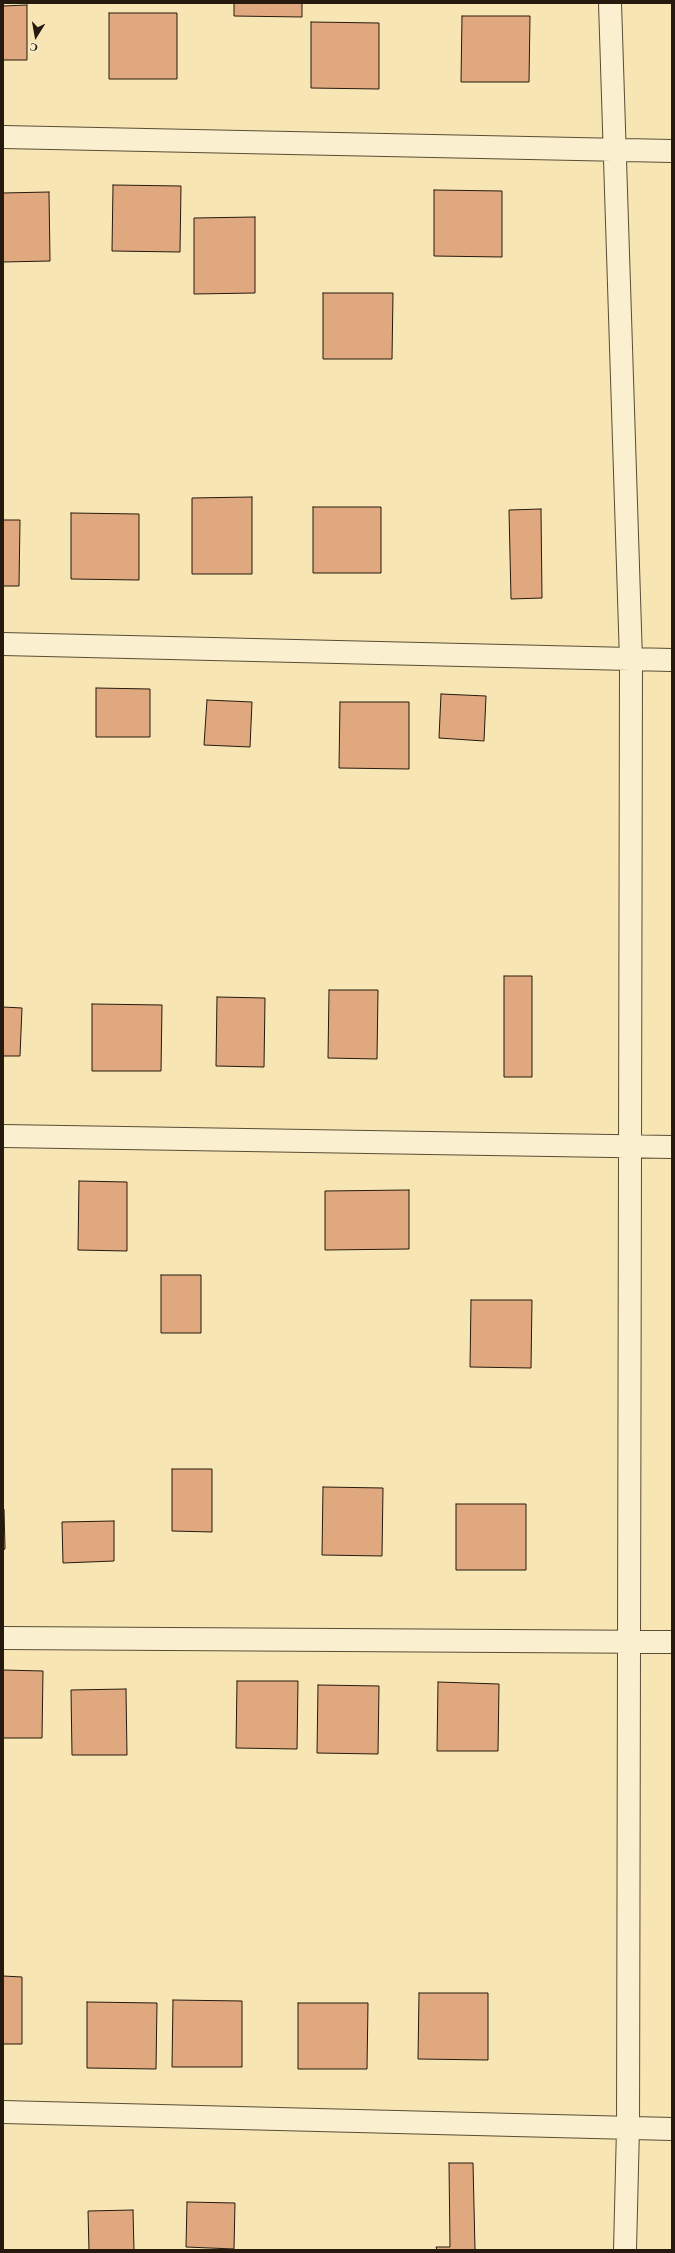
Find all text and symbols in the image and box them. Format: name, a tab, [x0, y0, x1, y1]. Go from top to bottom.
north arrow	[16, 16, 56, 56]
text: С	[29, 40, 39, 55]

